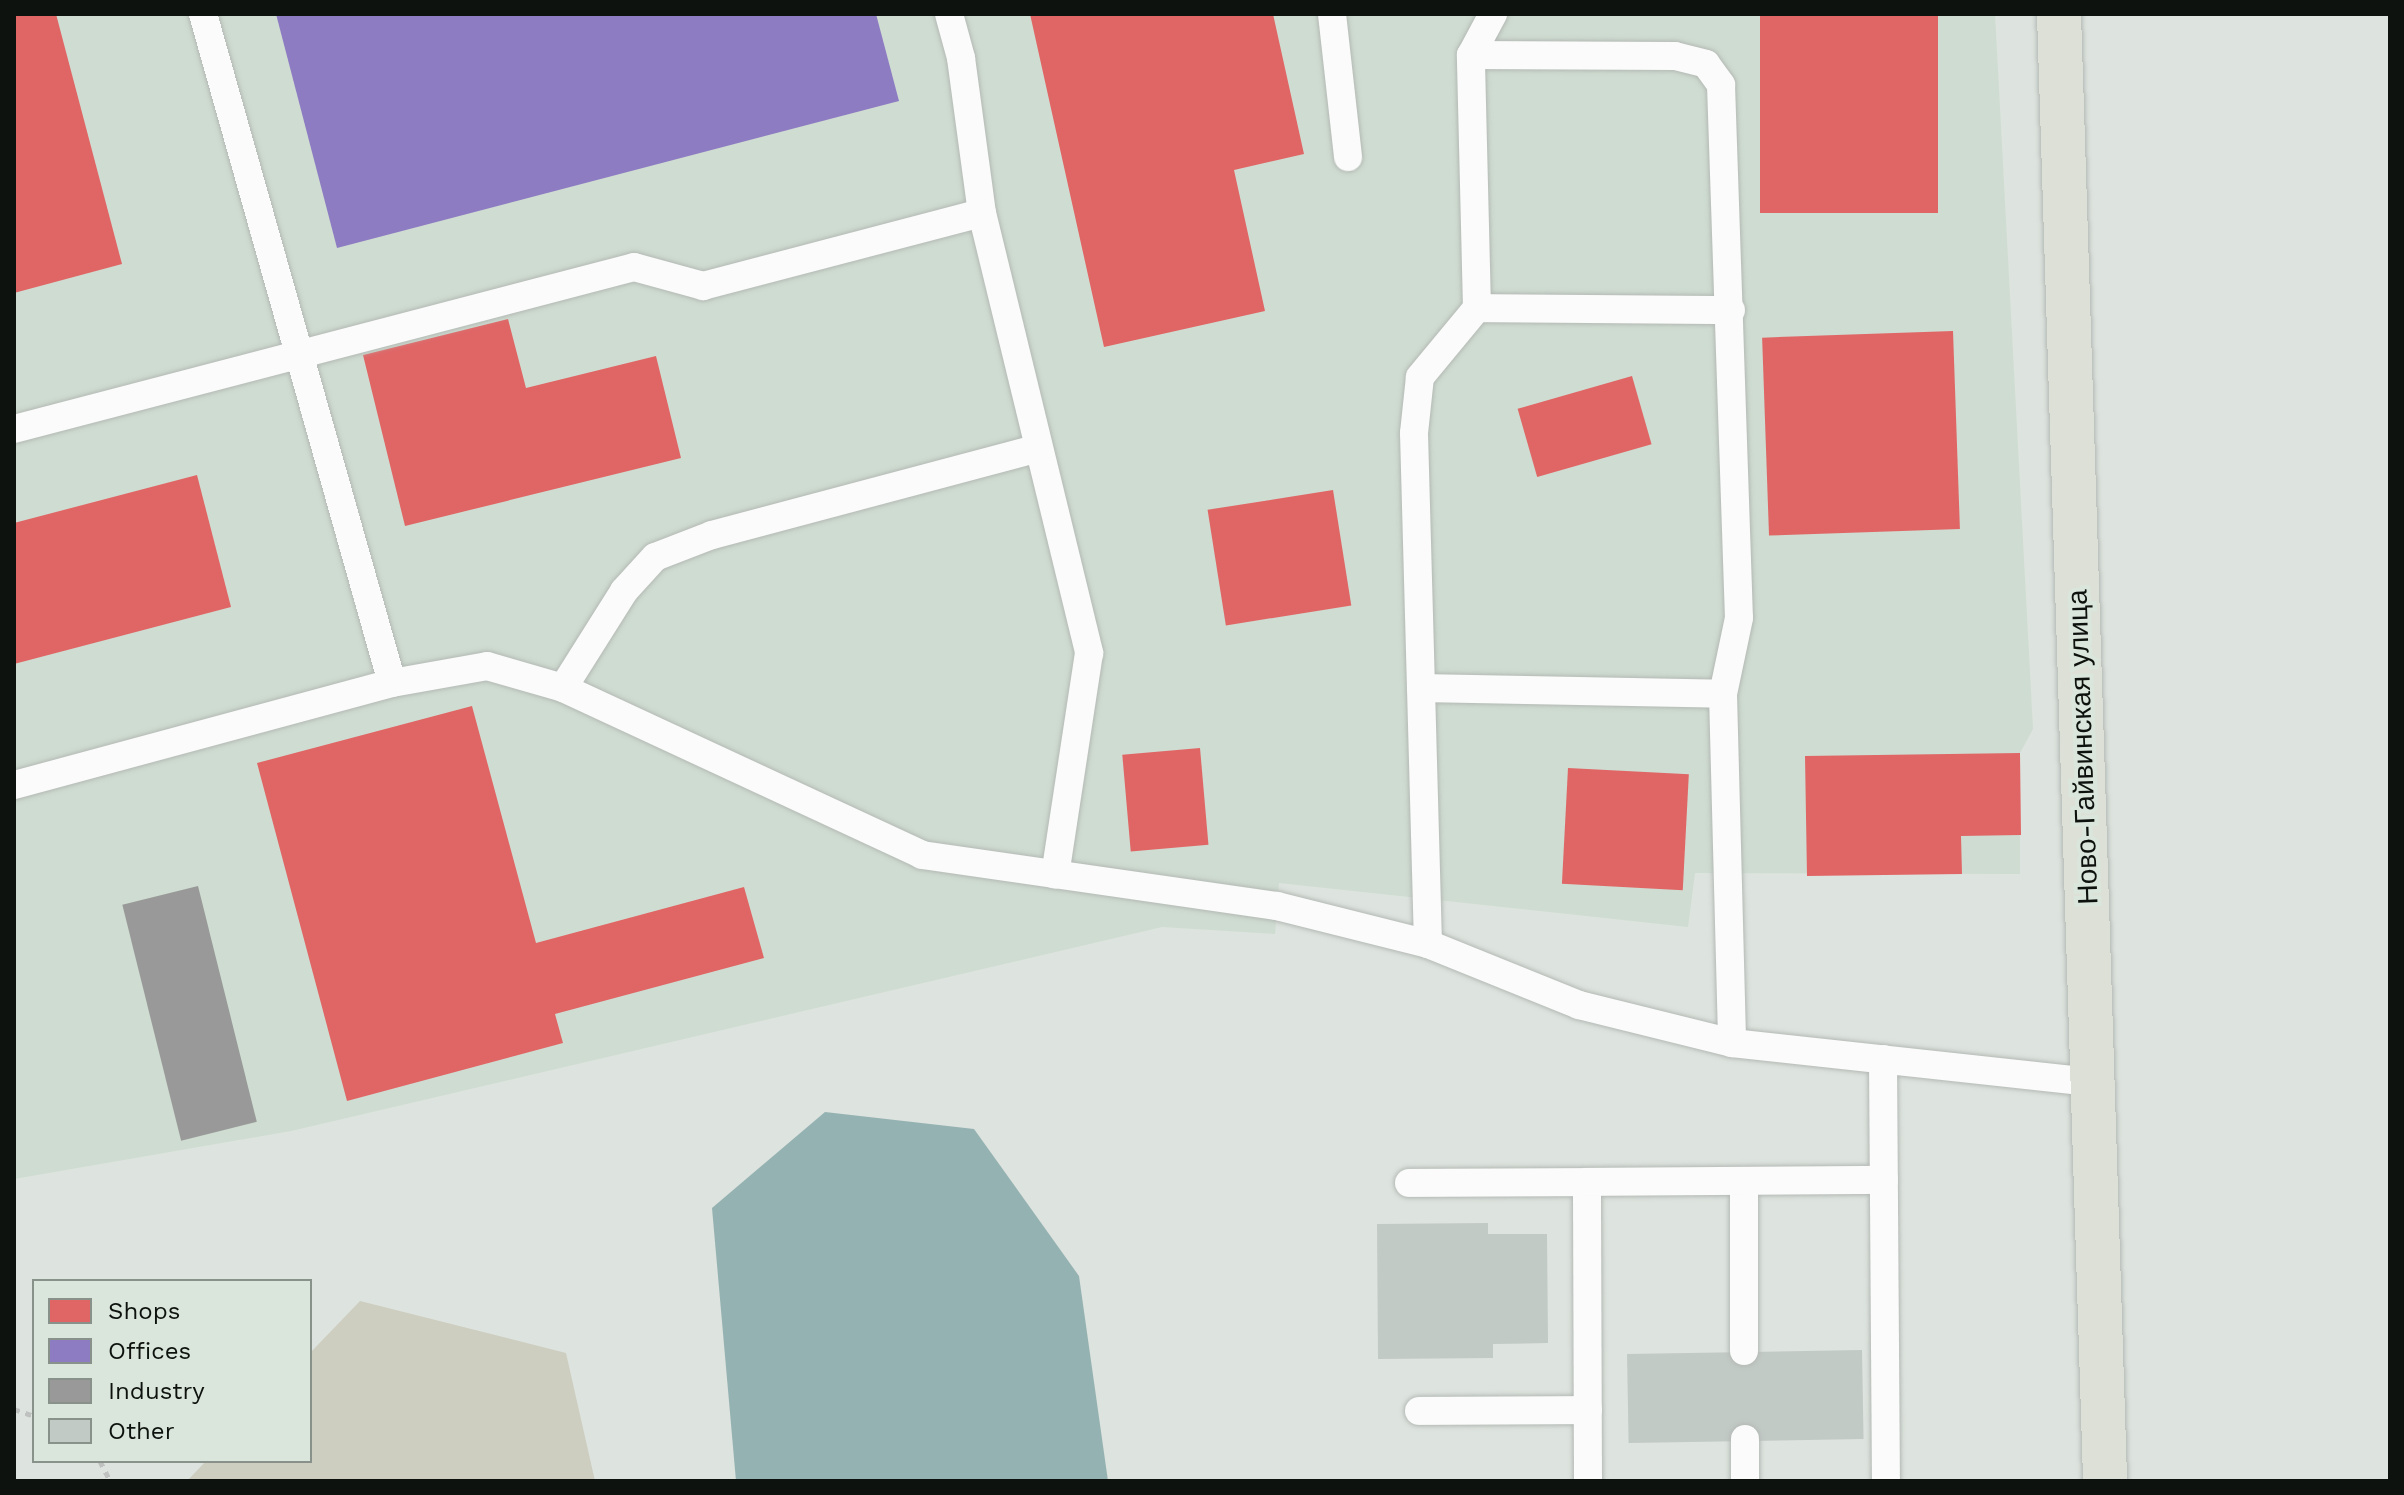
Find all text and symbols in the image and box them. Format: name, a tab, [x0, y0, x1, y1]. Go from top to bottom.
street label: Ново-Гайвинская улица	[2061, 589, 2105, 905]
legend	[32, 1279, 312, 1463]
text: Shops	[108, 1297, 180, 1325]
text: Offices	[108, 1337, 191, 1365]
text: Industry	[108, 1377, 205, 1405]
text: Other	[108, 1417, 175, 1445]

